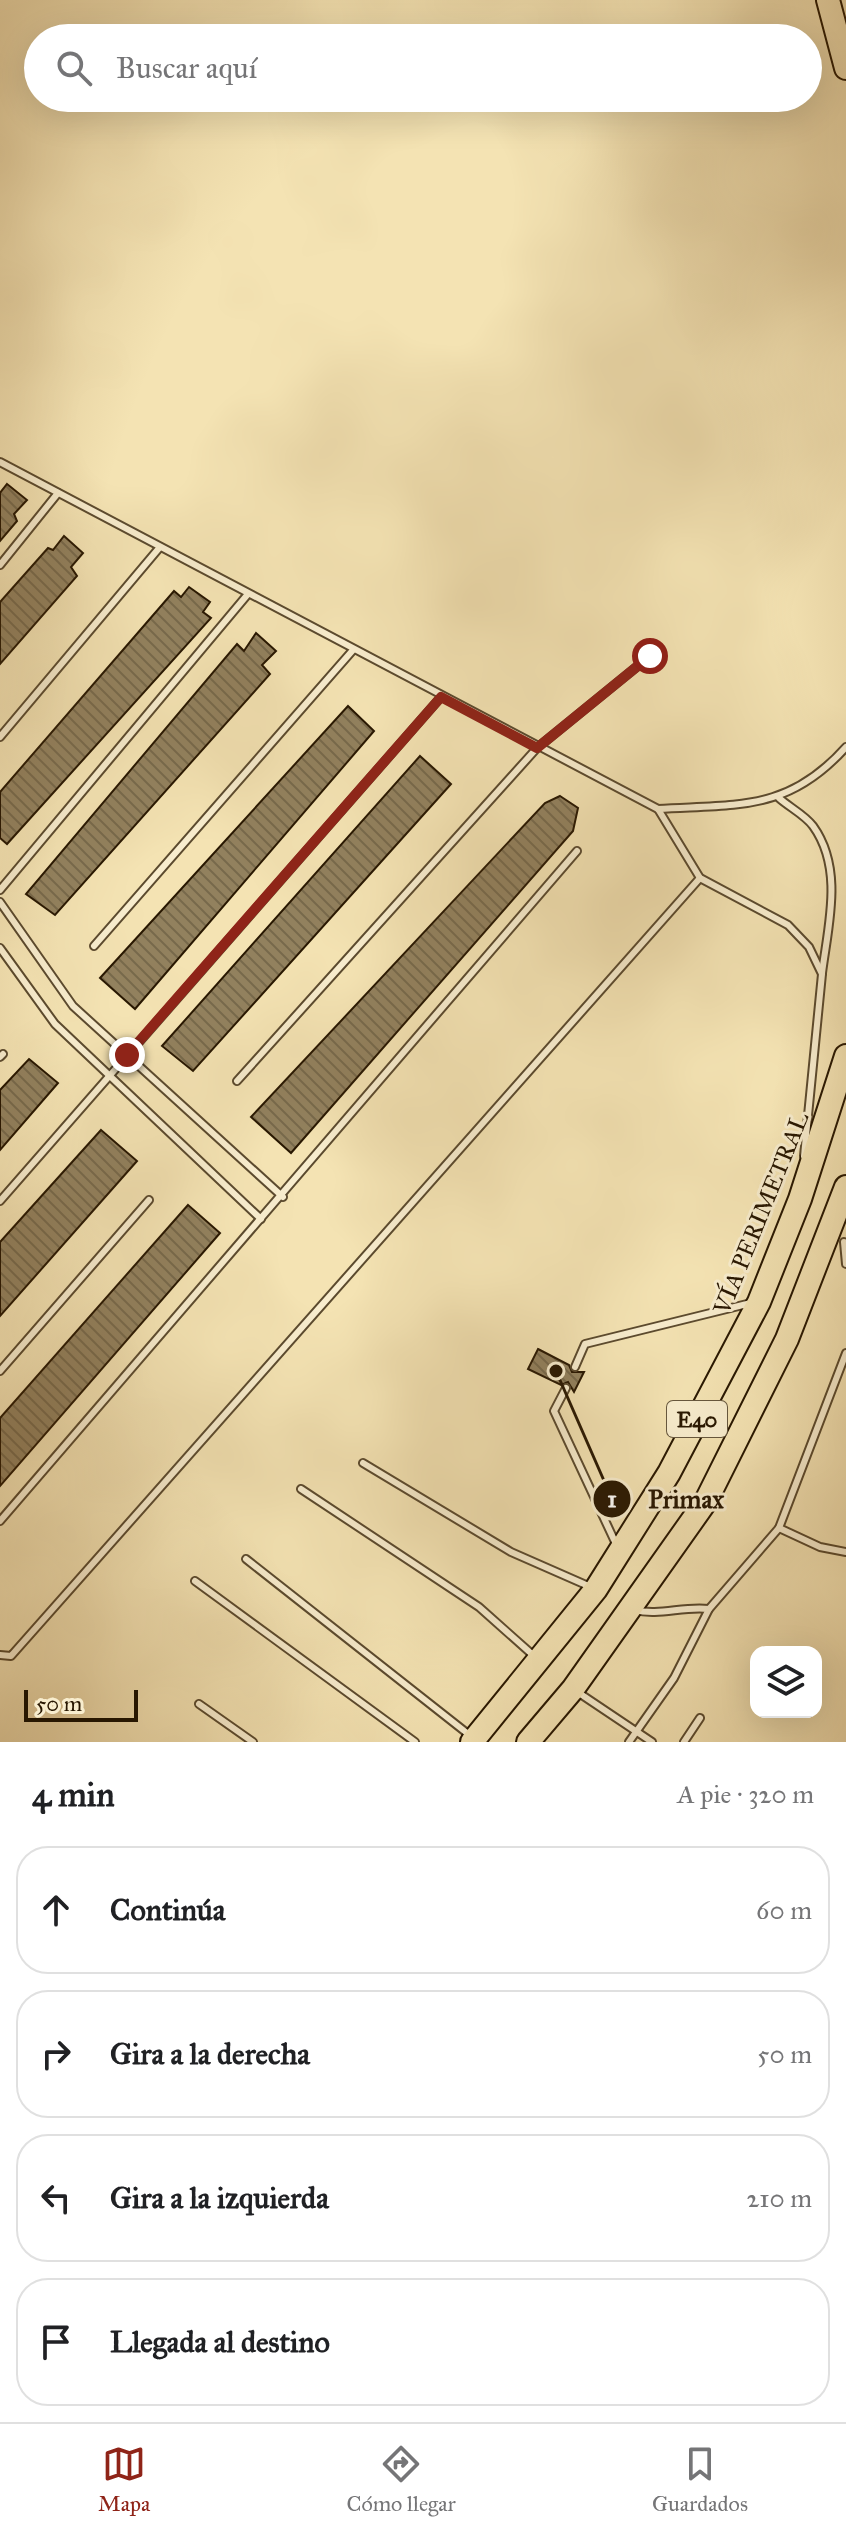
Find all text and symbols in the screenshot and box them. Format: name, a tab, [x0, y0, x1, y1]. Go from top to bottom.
search box	[24, 24, 822, 112]
icon: search	[52, 46, 96, 90]
text: Buscar aquí	[116, 50, 257, 86]
route start	[632, 638, 668, 674]
route end	[109, 1037, 145, 1073]
street label: VÍA PERIMETRAL	[706, 1107, 815, 1319]
road number: E40	[667, 1401, 727, 1437]
callout: Primax	[592, 1474, 740, 1524]
text: Primax	[648, 1483, 724, 1515]
text: 1	[607, 1484, 617, 1514]
map controls	[750, 1646, 822, 1718]
button: layers	[750, 1646, 822, 1718]
scale bar	[24, 1686, 138, 1722]
text: 50 m	[36, 1690, 82, 1717]
text: 4 min	[32, 1774, 115, 1815]
text: A pie · 320 m	[677, 1778, 814, 1810]
icon: ahead	[34, 1888, 78, 1932]
text: Continúa	[110, 1892, 226, 1928]
text: 60 m	[756, 1894, 812, 1926]
icon: right	[34, 2032, 78, 2076]
text: Gira a la derecha	[110, 2036, 310, 2072]
text: 50 m	[757, 2038, 812, 2070]
icon: left	[34, 2176, 78, 2220]
text: Gira a la izquierda	[110, 2180, 329, 2216]
text: 210 m	[746, 2182, 812, 2214]
icon: arrive	[34, 2320, 78, 2364]
text: Llegada al destino	[110, 2324, 330, 2360]
tab: Mapa	[98, 2442, 150, 2517]
tab: Cómo llegar	[346, 2442, 456, 2517]
tab: Guardados	[652, 2442, 748, 2517]

